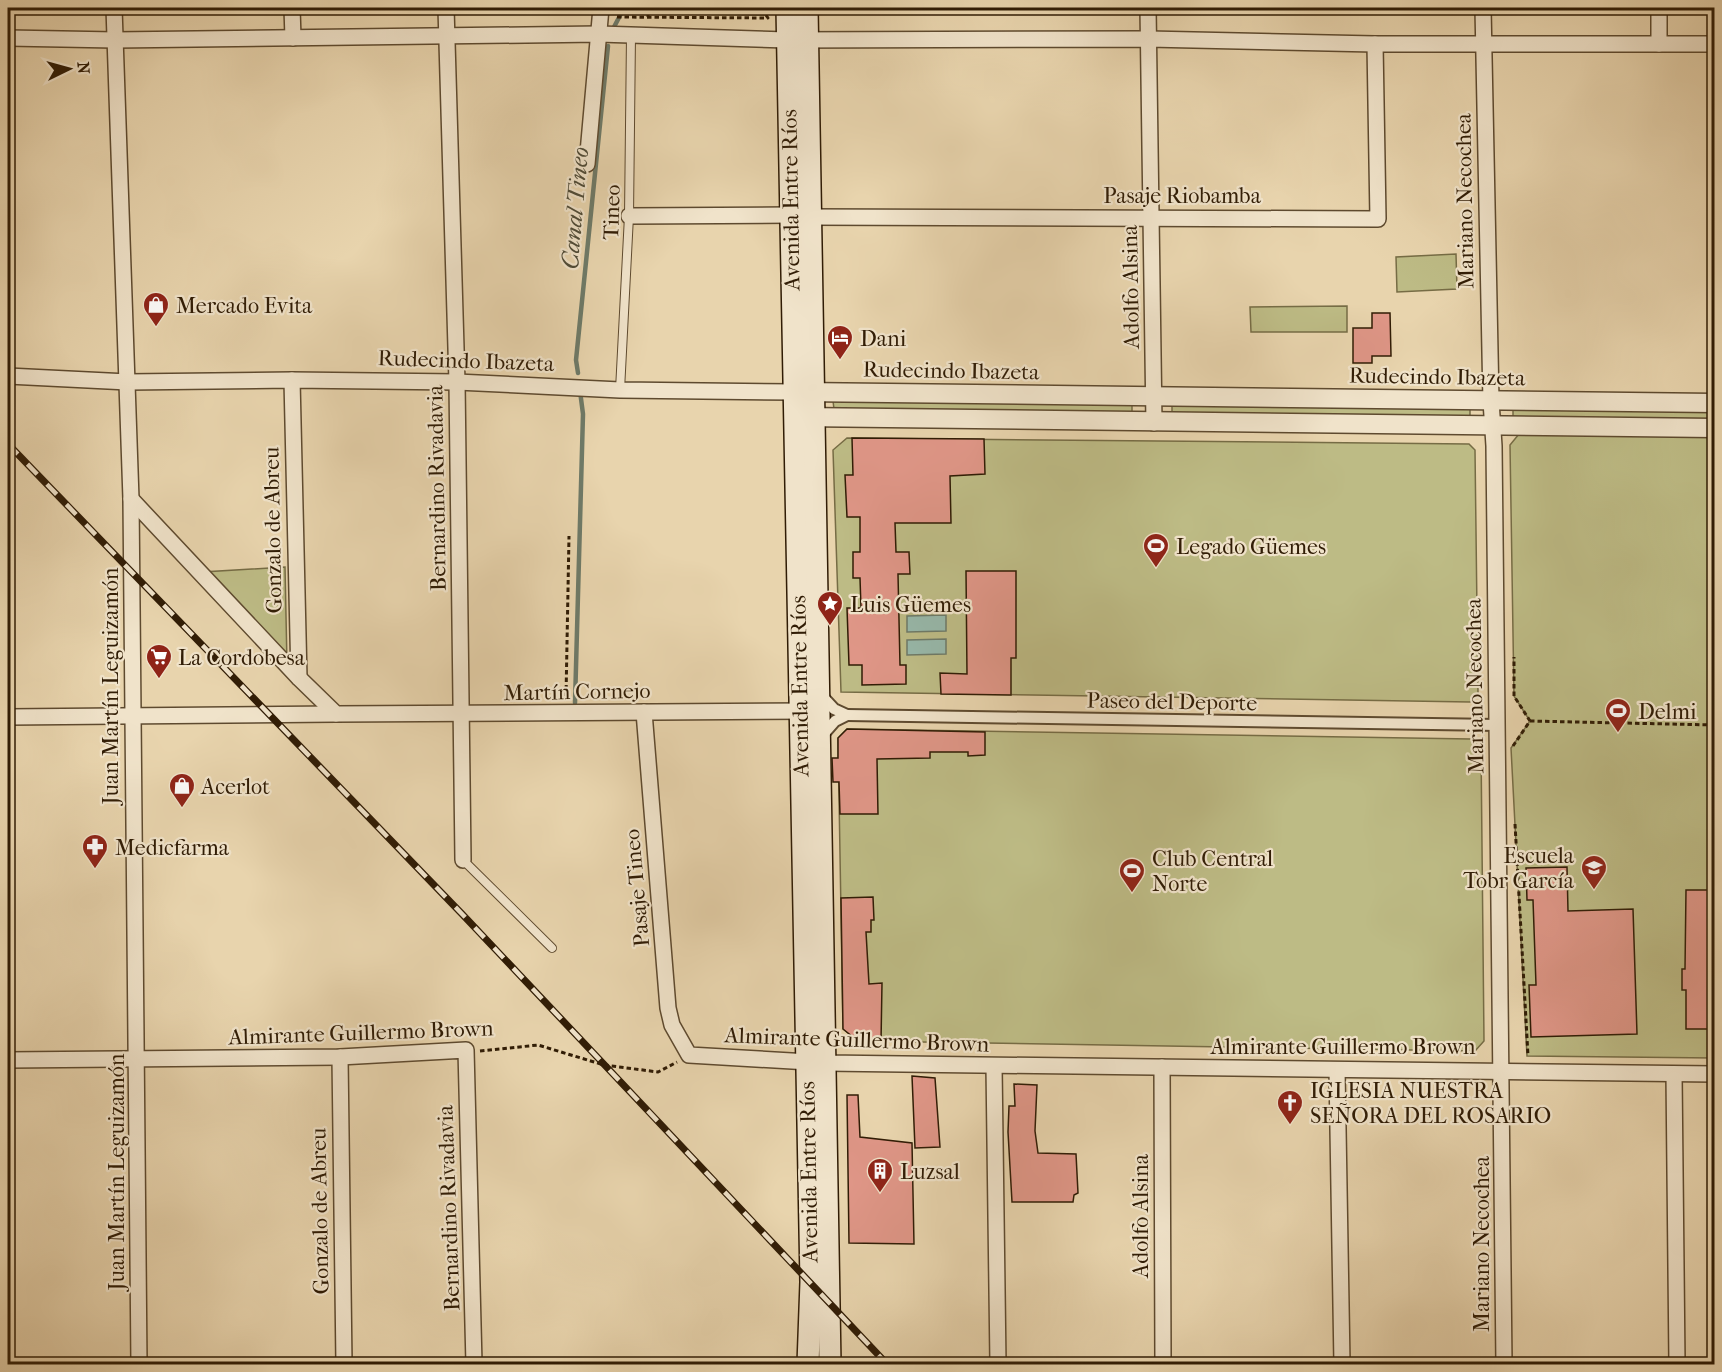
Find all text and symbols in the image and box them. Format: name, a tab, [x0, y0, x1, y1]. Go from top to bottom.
north arrow	[39, 39, 99, 99]
text: N	[73, 61, 94, 75]
street label: Avenida Entre Ríos	[776, 109, 806, 292]
street label: Mariano Necochea	[1450, 112, 1480, 289]
water label: Canal Tineo	[556, 146, 594, 270]
street label: Pasaje Riobamba	[1103, 183, 1262, 209]
street label: Tineo	[598, 184, 626, 240]
street label: Adolfo Alsina	[1117, 224, 1145, 350]
shop icon: Mercado Evita	[141, 290, 171, 328]
place label: Mercado Evita	[176, 293, 313, 319]
hotel icon: Dani	[825, 323, 855, 361]
place label: Dani	[860, 326, 907, 352]
street label: Rudecindo Ibazeta	[377, 345, 555, 377]
street label: Rudecindo Ibazeta	[863, 356, 1040, 386]
street label: Rudecindo Ibazeta	[1349, 362, 1526, 392]
street label: Bernardino Rivadavia	[422, 384, 452, 591]
street label: Gonzalo de Abreu	[259, 446, 287, 614]
sports icon: Legado Güemes	[1141, 531, 1171, 569]
place label: Legado Güemes	[1176, 534, 1326, 560]
street label: Juan Martín Leguizamón	[98, 567, 124, 806]
place icon: Luis Güemes	[815, 589, 845, 627]
place label: Luis Güemes	[850, 592, 971, 618]
street label: Avenida Entre Ríos	[785, 595, 815, 778]
street label: Mariano Necochea	[1460, 597, 1490, 774]
supermarket icon: La Cordobesa	[144, 642, 174, 680]
place label: La Cordobesa	[178, 645, 306, 671]
street label: Martín Cornejo	[503, 678, 651, 706]
street label: Paseo del Deporte	[1087, 688, 1258, 716]
sports icon: Delmi	[1603, 696, 1633, 734]
place label: Delmi	[1638, 699, 1697, 725]
shop icon: Acerlot	[167, 771, 197, 809]
place label: Acerlot	[200, 774, 270, 800]
street label: Pasaje Tineo	[619, 828, 655, 948]
pharmacy icon: Medicfarma	[80, 832, 110, 870]
place label: Medicfarma	[115, 835, 230, 861]
place label: Escuela Tobr García	[1463, 843, 1575, 894]
place label: Club Central Norte	[1152, 846, 1273, 897]
school or university icon: Escuela Tobr García	[1579, 853, 1609, 891]
sports icon: Club Central Norte	[1117, 856, 1147, 894]
street label: Almirante Guillermo Brown	[227, 1015, 494, 1051]
street label: Almirante Guillermo Brown	[723, 1022, 990, 1058]
street label: Almirante Guillermo Brown	[1210, 1034, 1476, 1060]
street label: Juan Martín Leguizamón	[104, 1053, 130, 1292]
place label: IGLESIA NUESTRA SEÑORA DEL ROSARIO	[1310, 1078, 1551, 1129]
street label: Avenida Entre Ríos	[794, 1081, 824, 1264]
church icon: IGLESIA NUESTRA SEÑORA DEL ROSARIO	[1275, 1088, 1305, 1126]
street label: Bernardino Rivadavia	[432, 1104, 466, 1311]
street label: Gonzalo de Abreu	[306, 1127, 334, 1295]
street label: Adolfo Alsina	[1128, 1153, 1154, 1279]
street label: Mariano Necochea	[1469, 1155, 1495, 1332]
building icon: Luzsal	[865, 1156, 895, 1194]
place label: Luzsal	[900, 1159, 960, 1185]

